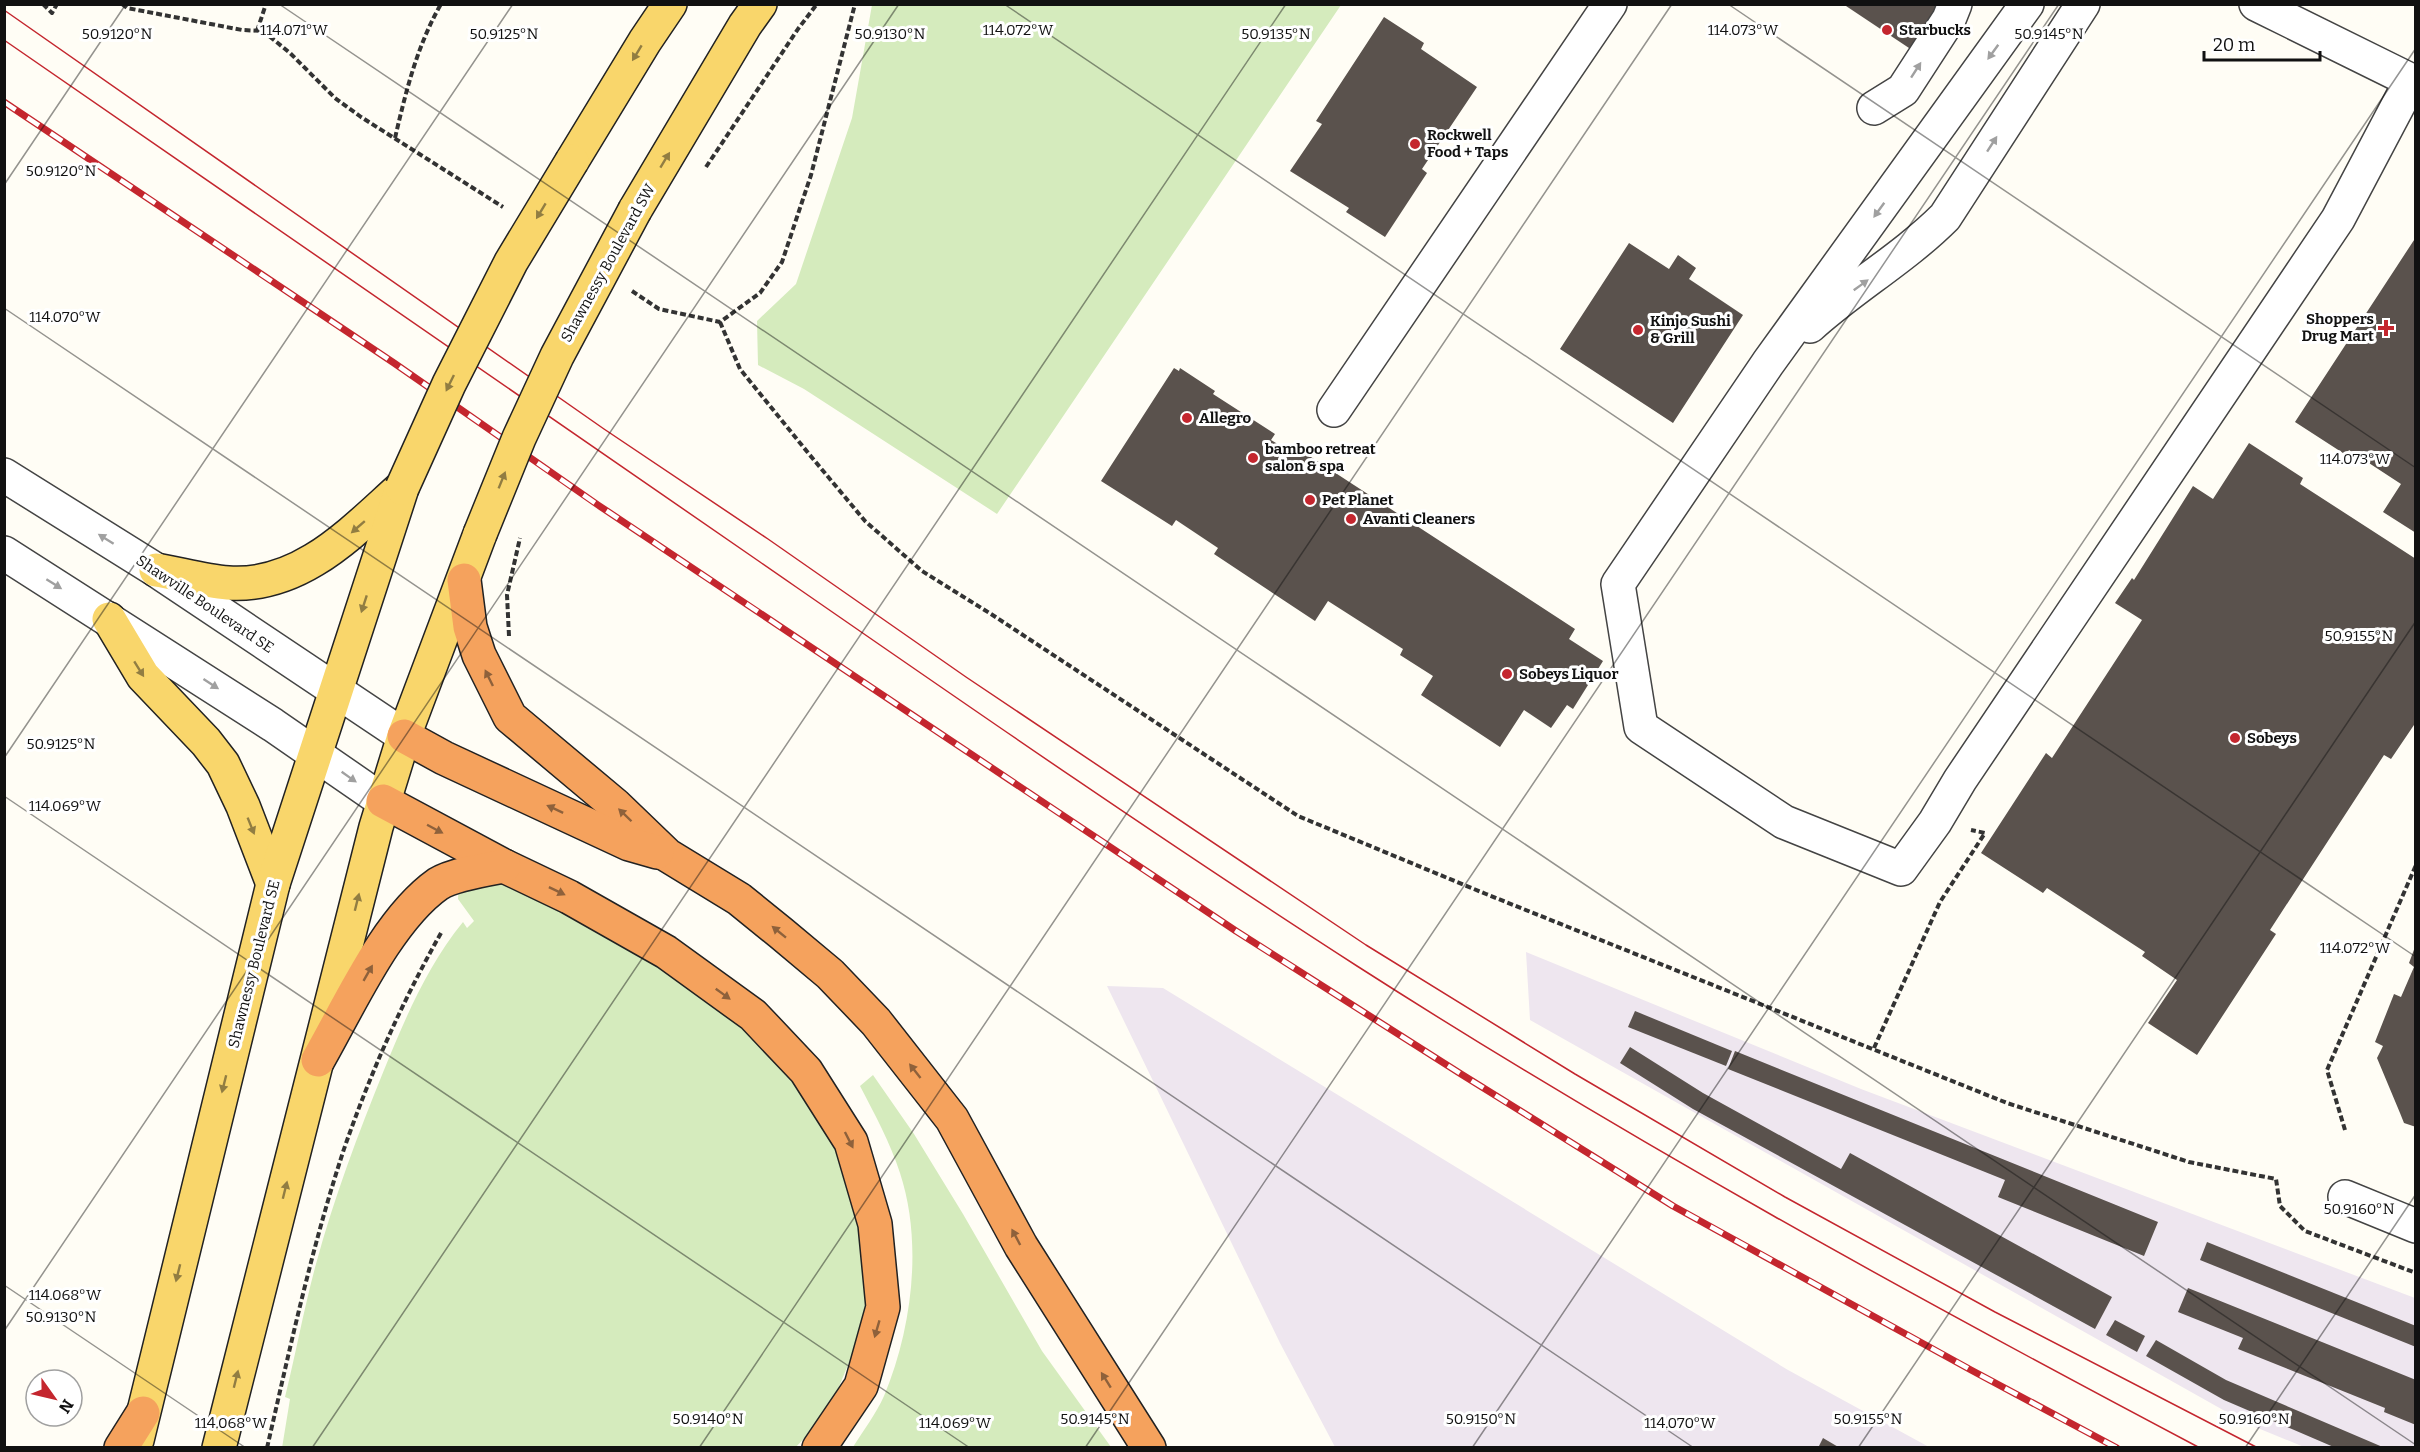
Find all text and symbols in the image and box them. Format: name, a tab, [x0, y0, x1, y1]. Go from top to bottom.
text: 114.071°W	[260, 21, 329, 39]
text: 114.072°W	[983, 21, 1054, 39]
text: 114.073°W	[1708, 21, 1779, 39]
place label: Starbucks	[1899, 21, 1971, 39]
marker: Starbucks	[1880, 23, 1894, 37]
scale bar	[2204, 24, 2320, 62]
text: 50.9120°N	[82, 25, 152, 43]
text: 50.9125°N	[470, 25, 539, 43]
text: 50.9130°N	[855, 25, 926, 43]
text: 50.9135°N	[1241, 25, 1311, 43]
text: 50.9145°N	[2014, 25, 2084, 43]
text: 20 m	[2213, 34, 2255, 56]
one-way arrow	[1987, 43, 1999, 59]
one-way arrow	[632, 45, 643, 61]
one-way arrow	[1910, 62, 1922, 78]
place label: Rockwell Food + Taps	[1427, 126, 1508, 161]
one-way arrow	[1986, 136, 1997, 152]
marker: Rockwell Food + Taps	[1408, 137, 1422, 151]
one-way arrow	[660, 151, 670, 168]
text: 50.9120°N	[26, 162, 96, 180]
street label: Shawnessy Boulevard SW	[557, 180, 659, 345]
one-way arrow	[1873, 201, 1885, 217]
one-way arrow	[536, 203, 547, 219]
one-way arrow	[1853, 279, 1869, 291]
text: 114.070°W	[29, 308, 101, 326]
place label: Shoppers Drug Mart	[2301, 310, 2374, 345]
place label: Kinjo Sushi & Grill	[1650, 312, 1731, 347]
marker: Shoppers Drug Mart	[2379, 321, 2393, 335]
marker: Kinjo Sushi & Grill	[1631, 323, 1645, 337]
one-way arrow	[446, 374, 455, 391]
place label: Allegro	[1199, 409, 1252, 427]
marker: Allegro	[1180, 411, 1194, 425]
place label: bamboo retreat salon & spa	[1265, 440, 1376, 475]
text: 114.073°W	[2320, 450, 2391, 468]
marker: bamboo retreat salon & spa	[1246, 451, 1260, 465]
one-way arrow	[497, 470, 507, 488]
place label: Pet Planet	[1322, 491, 1394, 509]
marker: Pet Planet	[1303, 493, 1317, 507]
place label: Avanti Cleaners	[1363, 510, 1475, 528]
marker: Avanti Cleaners	[1344, 512, 1358, 526]
one-way arrow	[351, 520, 366, 533]
one-way arrow	[98, 534, 115, 545]
street label: Shawville Boulevard SE	[133, 551, 277, 657]
one-way arrow	[46, 579, 62, 590]
one-way arrow	[358, 595, 368, 613]
text: 50.9155°N	[2325, 627, 2393, 645]
one-way arrow	[133, 661, 144, 677]
place label: Sobeys Liquor	[1519, 665, 1619, 683]
marker: Sobeys Liquor	[1500, 667, 1514, 681]
one-way arrow	[485, 670, 494, 687]
one-way arrow	[203, 679, 219, 690]
place label: Sobeys	[2247, 729, 2297, 747]
marker: Sobeys	[2228, 731, 2242, 745]
text: 50.9125°N	[27, 735, 96, 753]
one-way arrow	[341, 771, 357, 782]
text: 114.069°W	[29, 797, 102, 815]
one-way arrow	[546, 805, 563, 814]
one-way arrow	[617, 808, 632, 822]
one-way arrow	[247, 817, 256, 835]
one-way arrow	[426, 824, 443, 834]
street label: Shawnessy Boulevard SE	[224, 878, 284, 1050]
one-way arrow	[549, 887, 566, 896]
one-way arrow	[353, 892, 363, 911]
one-way arrow	[772, 926, 787, 939]
text: 114.072°W	[2320, 939, 2391, 957]
one-way arrow	[363, 964, 373, 981]
one-way arrow	[715, 987, 730, 999]
one-way arrow	[908, 1063, 921, 1079]
one-way arrow	[219, 1075, 229, 1093]
one-way arrow	[844, 1131, 853, 1148]
one-way arrow	[280, 1181, 290, 1199]
text: 50.9160°N	[2323, 1200, 2395, 1218]
one-way arrow	[1011, 1228, 1021, 1245]
one-way arrow	[172, 1264, 182, 1282]
text: 114.068°W	[29, 1286, 102, 1304]
text: 50.9130°N	[26, 1308, 97, 1326]
one-way arrow	[872, 1320, 881, 1338]
north arrow	[24, 1368, 84, 1428]
one-way arrow	[232, 1370, 241, 1388]
one-way arrow	[1100, 1372, 1111, 1389]
text: N	[55, 1396, 77, 1417]
text: 50.9140°N	[672, 1410, 744, 1428]
text: 50.9145°N	[1060, 1410, 1130, 1428]
text: 50.9150°N	[1446, 1410, 1516, 1428]
text: 50.9155°N	[1834, 1410, 1902, 1428]
text: 50.9160°N	[2218, 1410, 2290, 1428]
text: 114.068°W	[195, 1414, 268, 1432]
text: 114.069°W	[919, 1414, 992, 1432]
text: 114.070°W	[1644, 1414, 1716, 1432]

